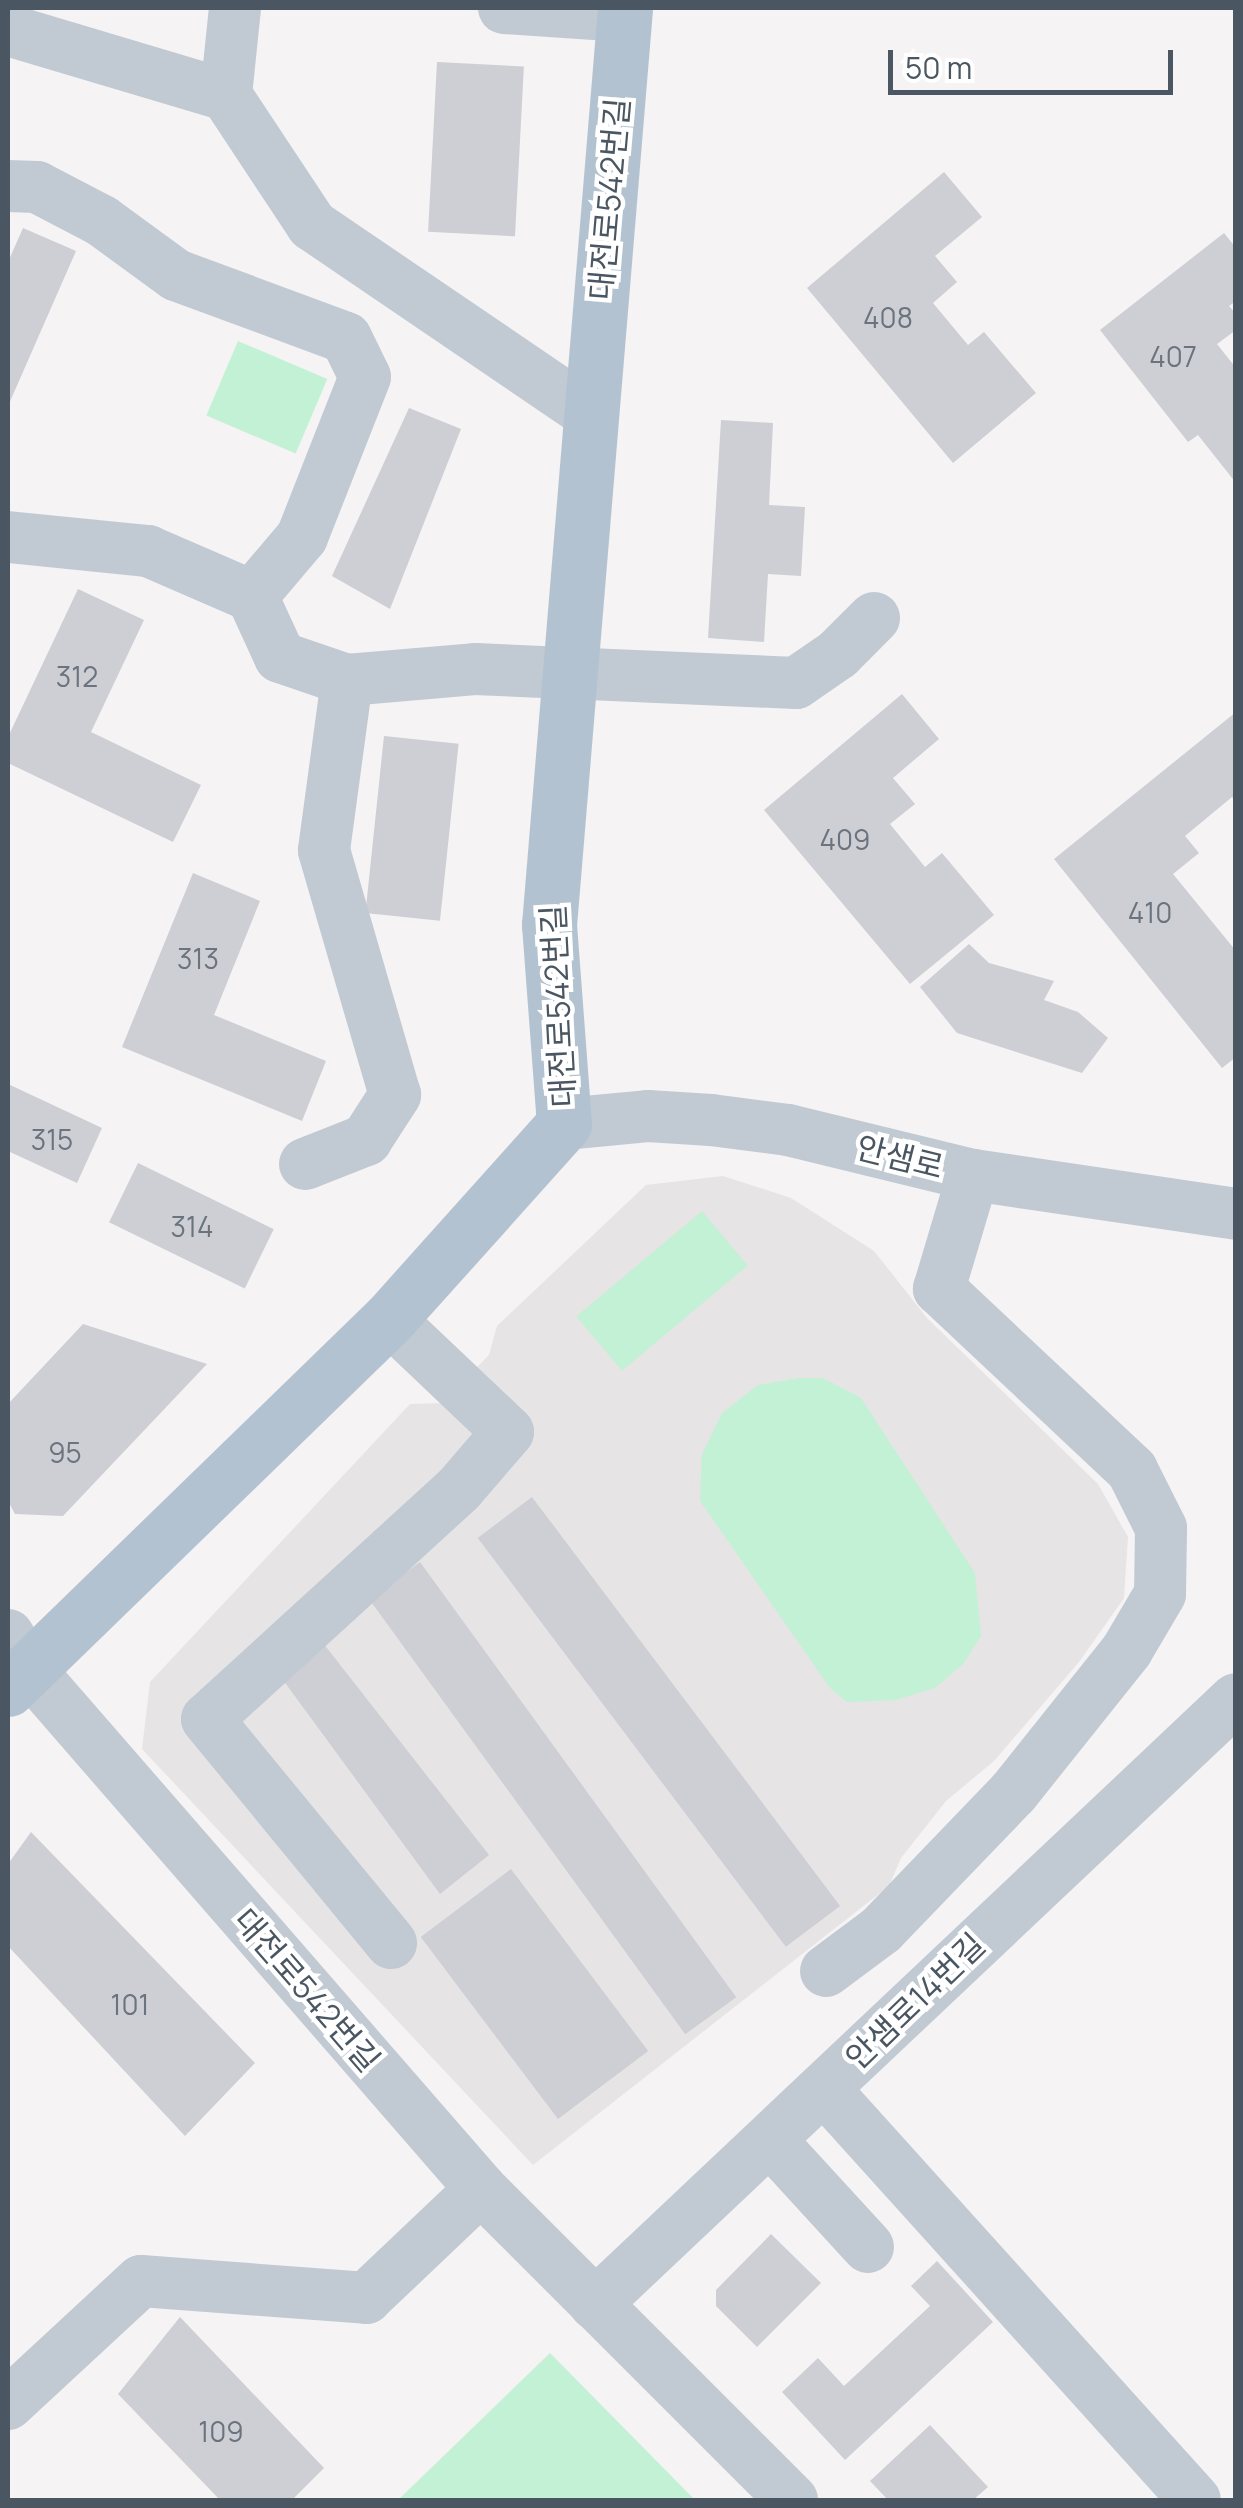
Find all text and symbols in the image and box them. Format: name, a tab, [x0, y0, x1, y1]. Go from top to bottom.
scale bar	[893, 30, 1178, 92]
text: 50 m	[905, 47, 972, 88]
street label: 대전로542번길	[581, 96, 637, 302]
house number: 408	[863, 300, 913, 334]
house number: 407	[1149, 339, 1197, 373]
house number: 312	[56, 659, 98, 693]
house number: 409	[820, 822, 870, 856]
house number: 410	[1128, 895, 1172, 929]
street label: 대전로542번길	[534, 904, 582, 1108]
house number: 313	[177, 941, 219, 975]
house number: 315	[31, 1122, 73, 1156]
street label: 안샘로	[853, 1128, 947, 1186]
house number: 314	[171, 1209, 213, 1243]
house number: 95	[48, 1435, 82, 1469]
street label: 대전로542번길	[226, 1901, 388, 2079]
street label: 안샘로14번길	[837, 1925, 993, 2077]
house number: 101	[111, 1987, 149, 2021]
house number: 109	[198, 2414, 244, 2448]

